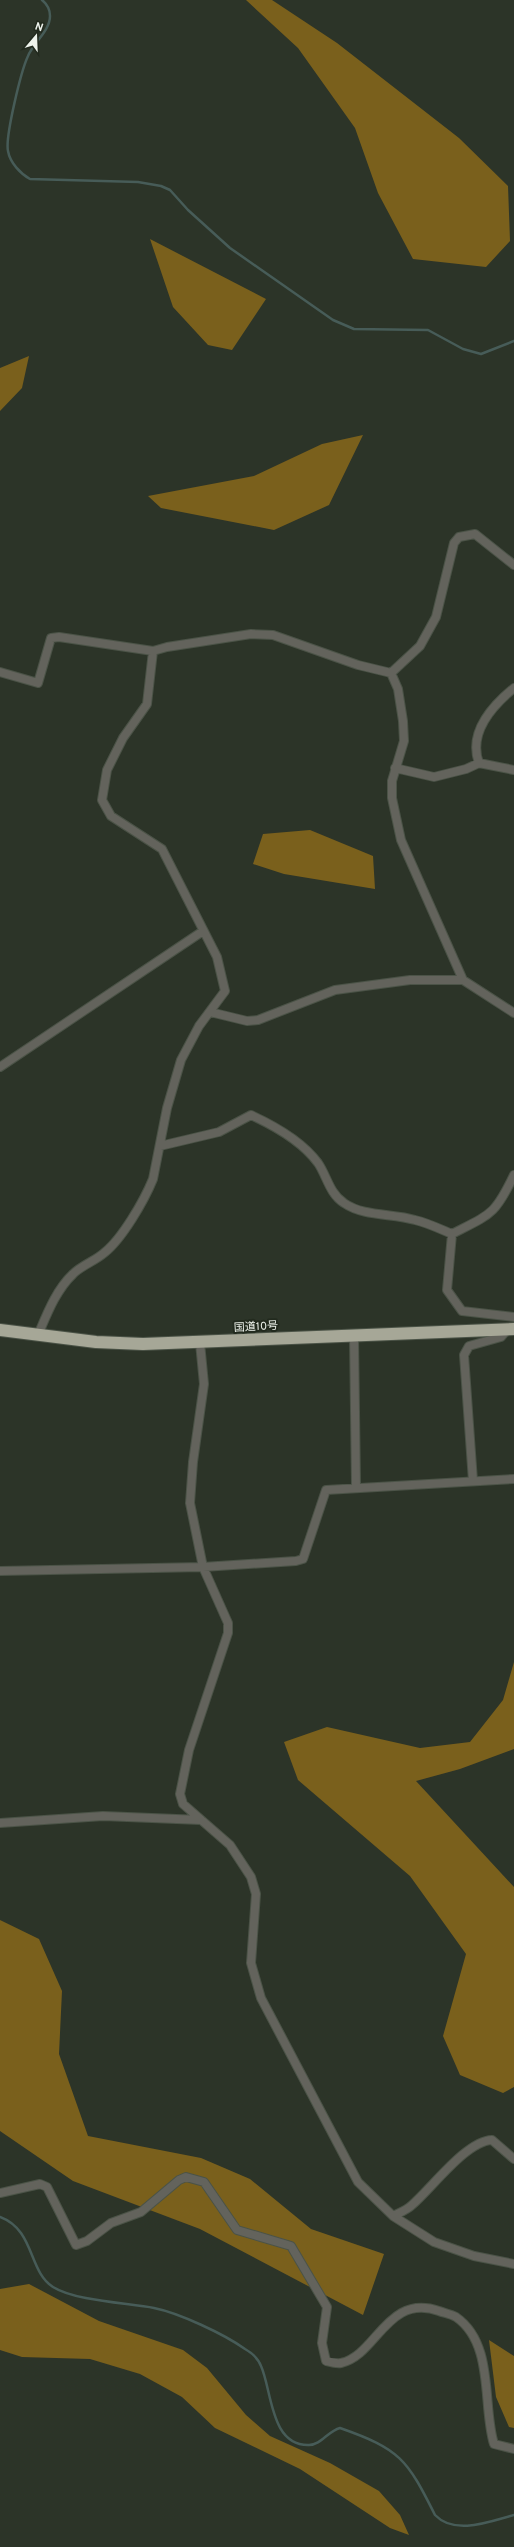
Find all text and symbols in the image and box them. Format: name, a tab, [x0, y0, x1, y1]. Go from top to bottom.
north arrow	[16, 16, 56, 56]
text: N	[33, 20, 45, 35]
street label: 国道10号	[234, 1319, 278, 1335]

